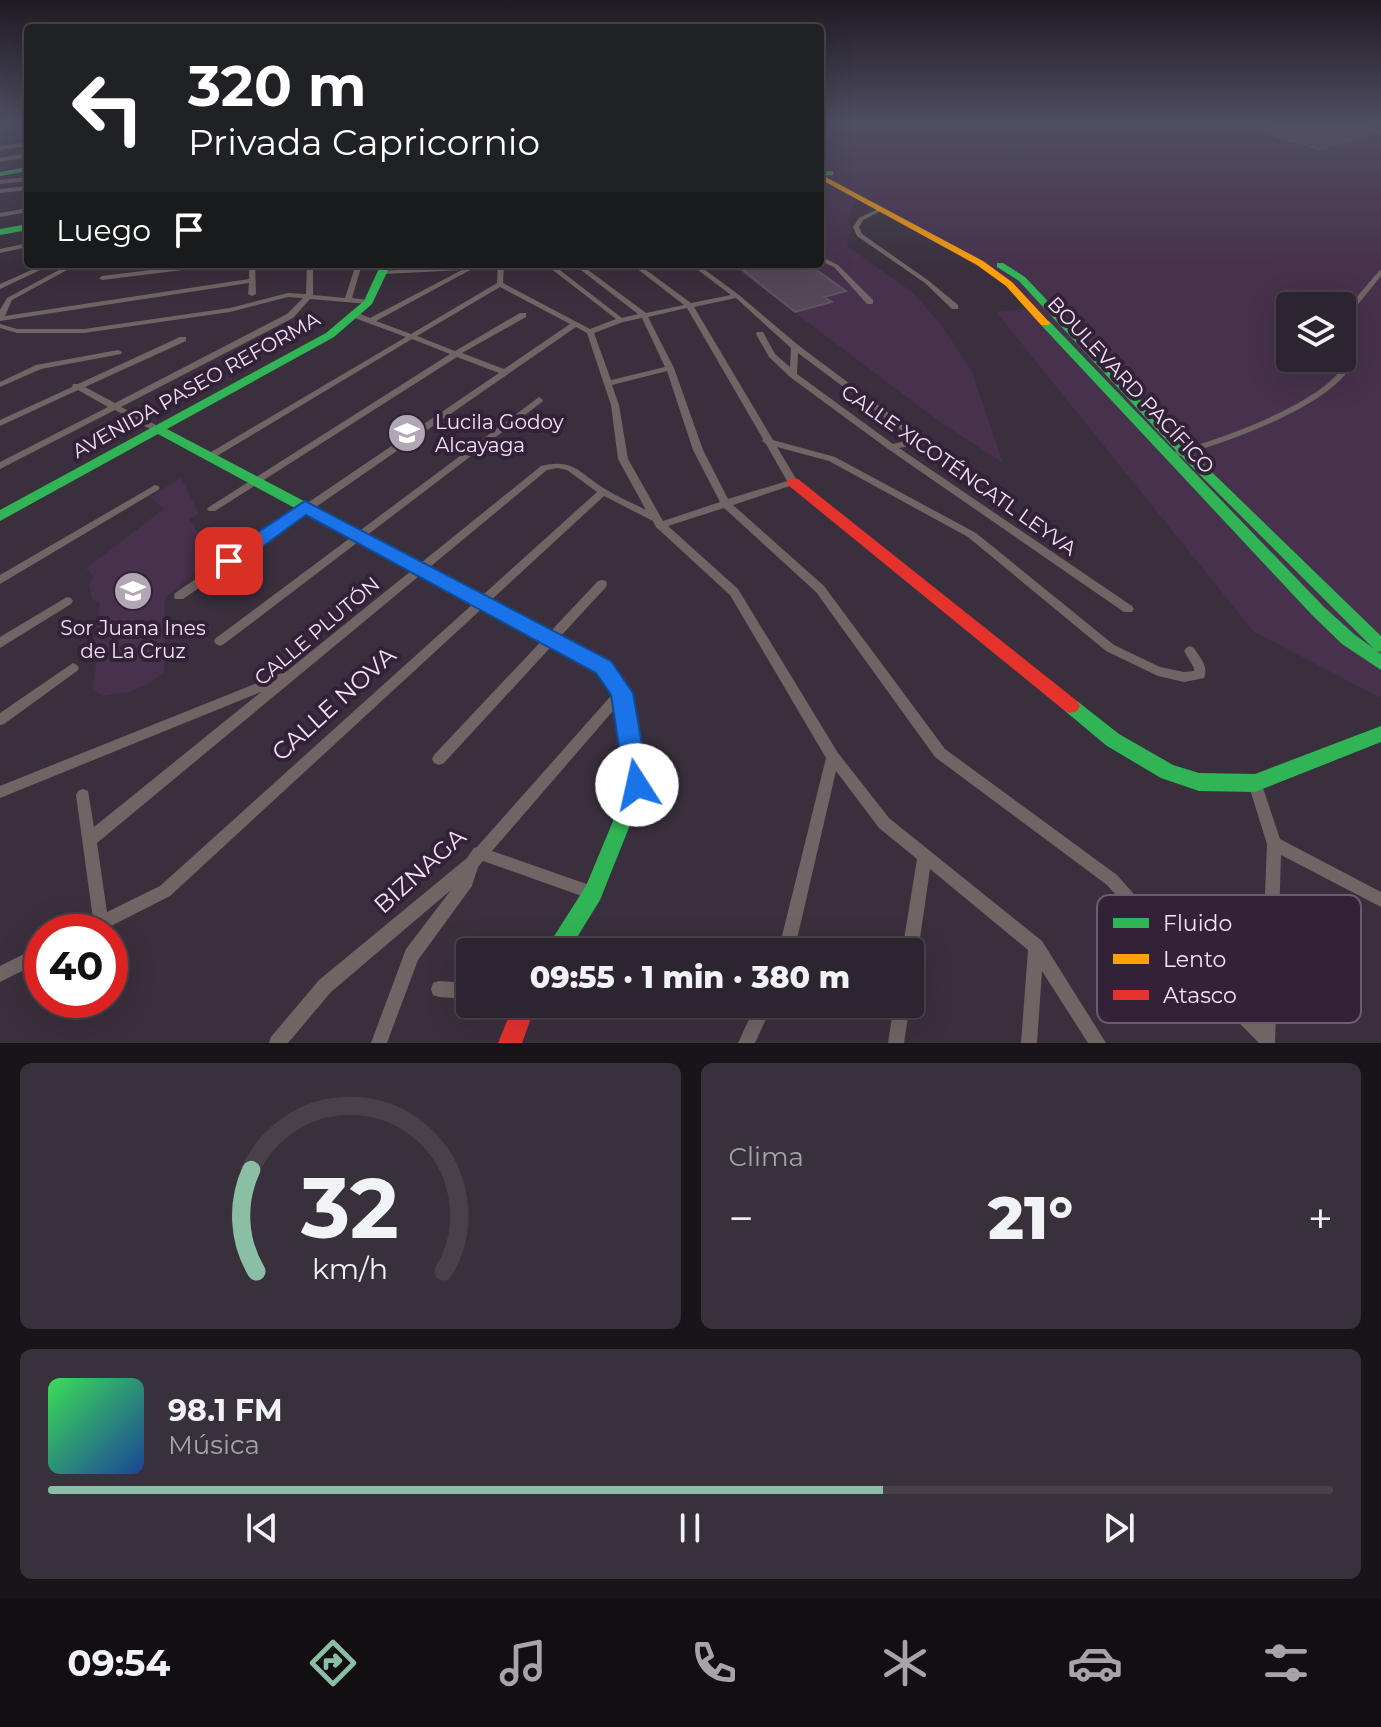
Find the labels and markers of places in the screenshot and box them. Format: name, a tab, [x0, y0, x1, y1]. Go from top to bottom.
place label: Lucila Godoy Alcayaga	[435, 410, 564, 457]
school or university icon: Lucila Godoy Alcayaga	[386, 412, 428, 454]
pin	[195, 527, 263, 595]
school or university icon: Sor Juana Ines de La Cruz	[112, 570, 154, 612]
place label: Sor Juana Ines de La Cruz	[60, 616, 206, 663]

